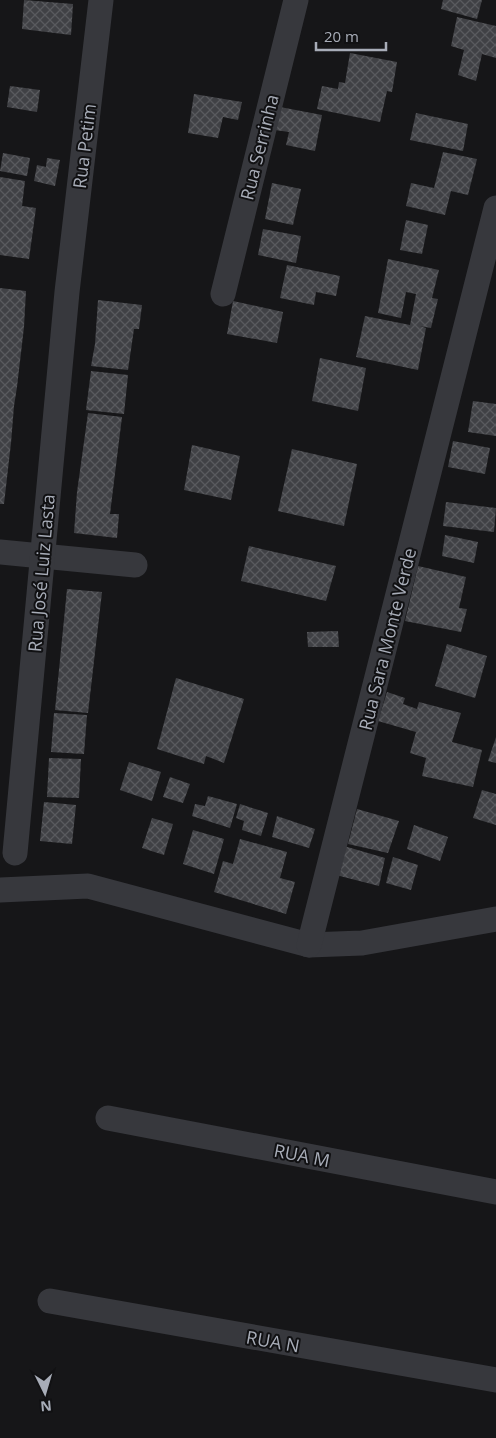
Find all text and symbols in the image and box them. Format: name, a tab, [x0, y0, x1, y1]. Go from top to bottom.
scale bar	[316, 20, 386, 52]
text: 20 m	[324, 26, 359, 46]
street label: Rua Serrinha	[234, 92, 284, 202]
street label: Rua Petim	[67, 102, 101, 190]
street label: Rua José Luiz Lasta	[22, 493, 60, 653]
street label: Rua Sara Monte Verde	[353, 545, 421, 733]
street label: RUA M	[272, 1138, 332, 1172]
street label: RUA N	[244, 1325, 302, 1357]
north arrow	[20, 1368, 70, 1418]
text: N	[40, 1396, 53, 1416]

